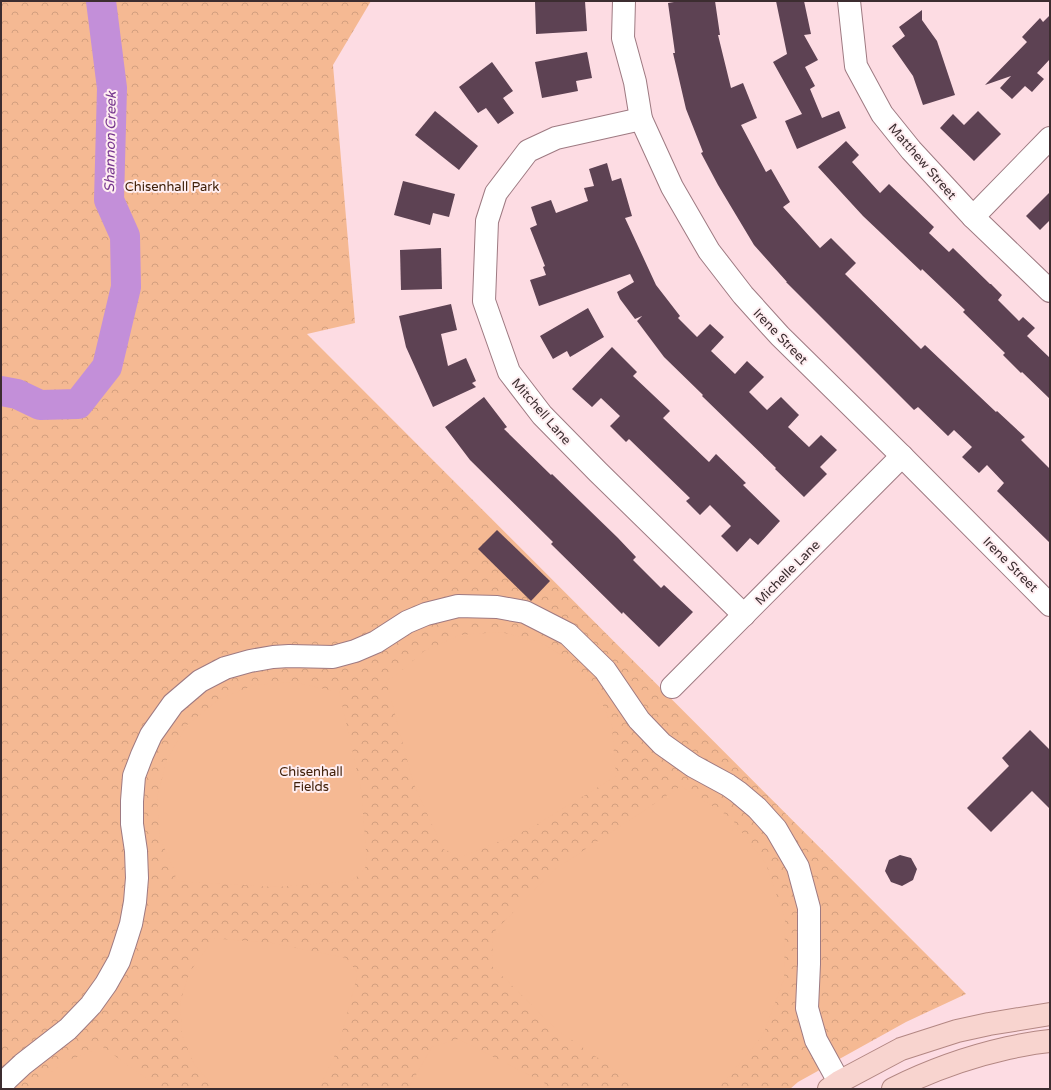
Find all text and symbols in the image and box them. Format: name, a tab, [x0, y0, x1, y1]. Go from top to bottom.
water label: Shannon Creek	[101, 90, 120, 193]
street label: Matthew Street	[885, 120, 960, 203]
park label: Chisenhall Park	[125, 179, 219, 195]
street label: Irene Street	[750, 305, 811, 368]
street label: Mitchell Lane	[508, 375, 574, 448]
street label: Irene Street	[979, 534, 1041, 596]
street label: Michelle Lane	[752, 537, 823, 608]
park label: Chisenhall Fields	[279, 764, 343, 795]

